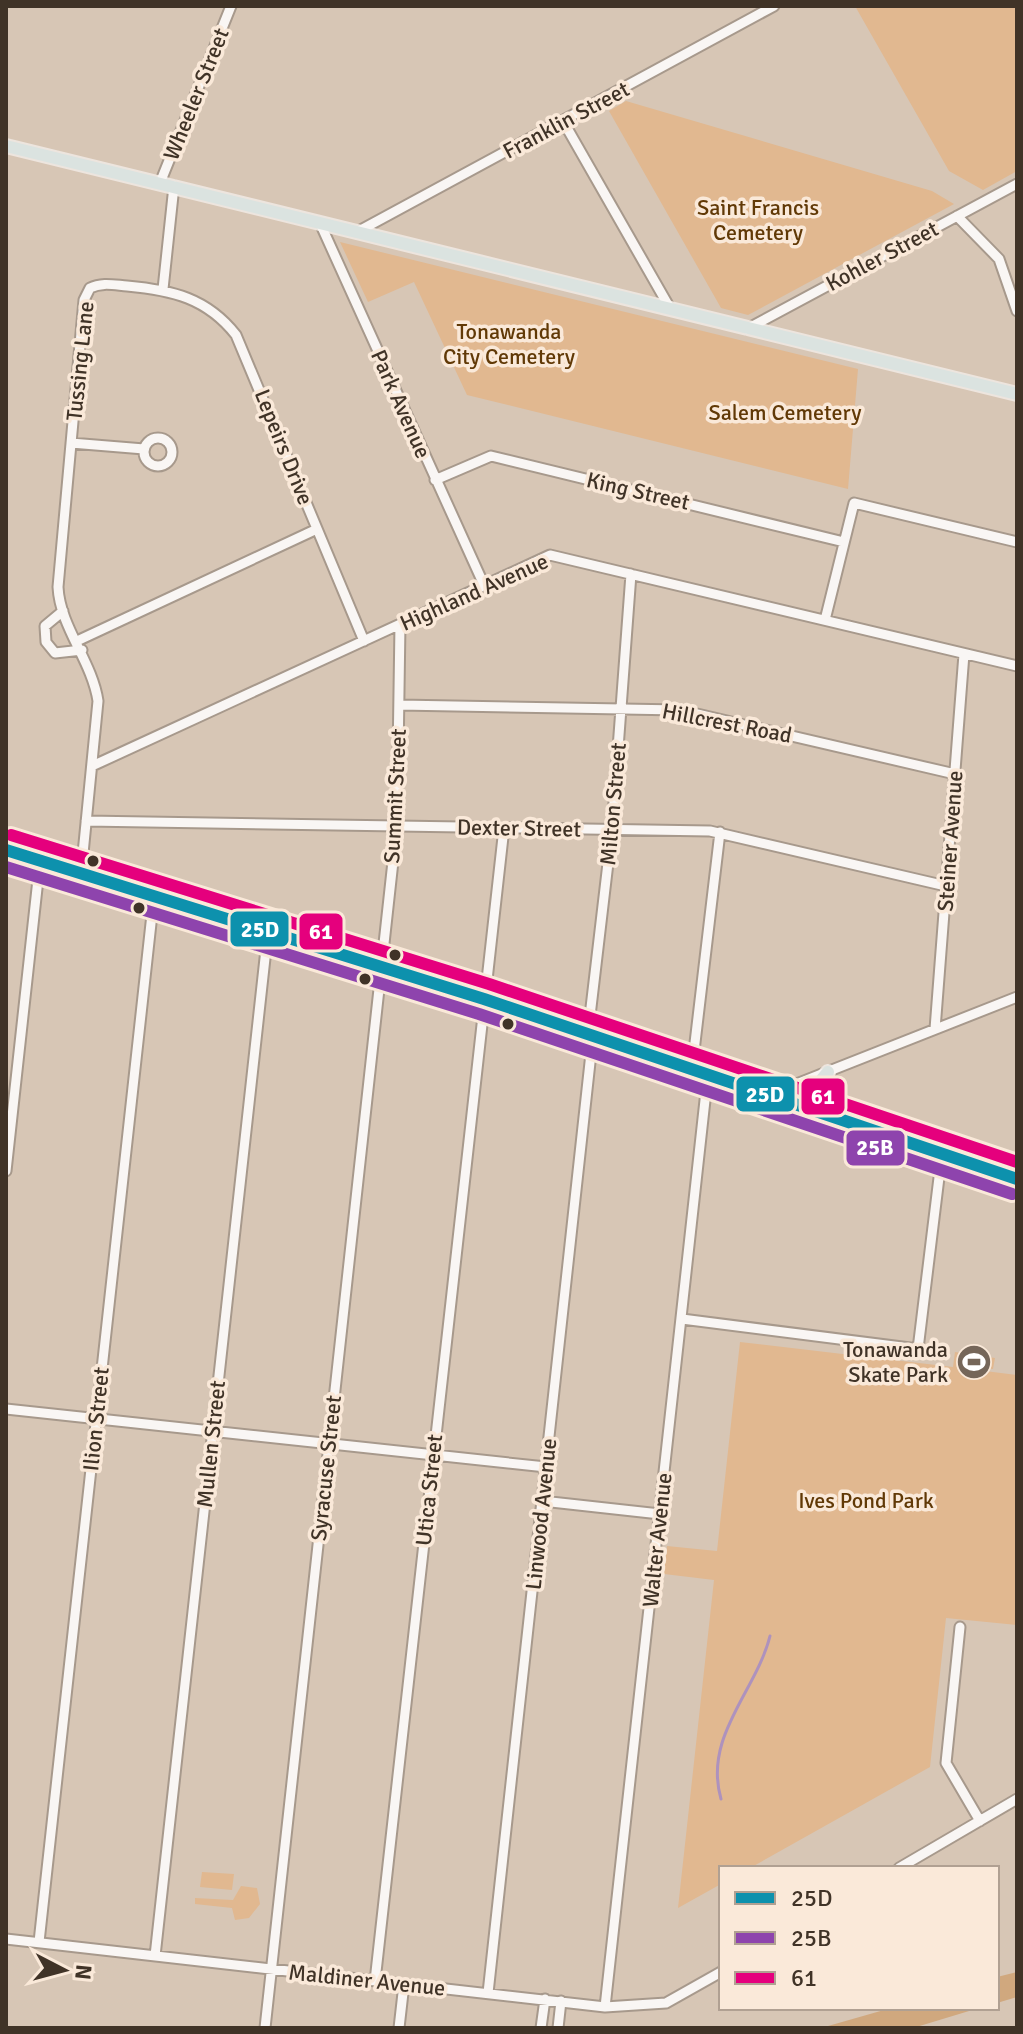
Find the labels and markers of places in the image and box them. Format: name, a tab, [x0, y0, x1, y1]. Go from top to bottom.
unlabelled marker	[85, 853, 101, 869]
unlabelled marker	[131, 900, 147, 916]
unlabelled marker	[387, 947, 403, 963]
unlabelled marker	[357, 971, 373, 987]
unlabelled marker	[500, 1016, 516, 1032]
place label: Tonawanda Skate Park	[843, 1336, 948, 1388]
sports icon: Tonawanda Skate Park	[955, 1343, 993, 1381]

